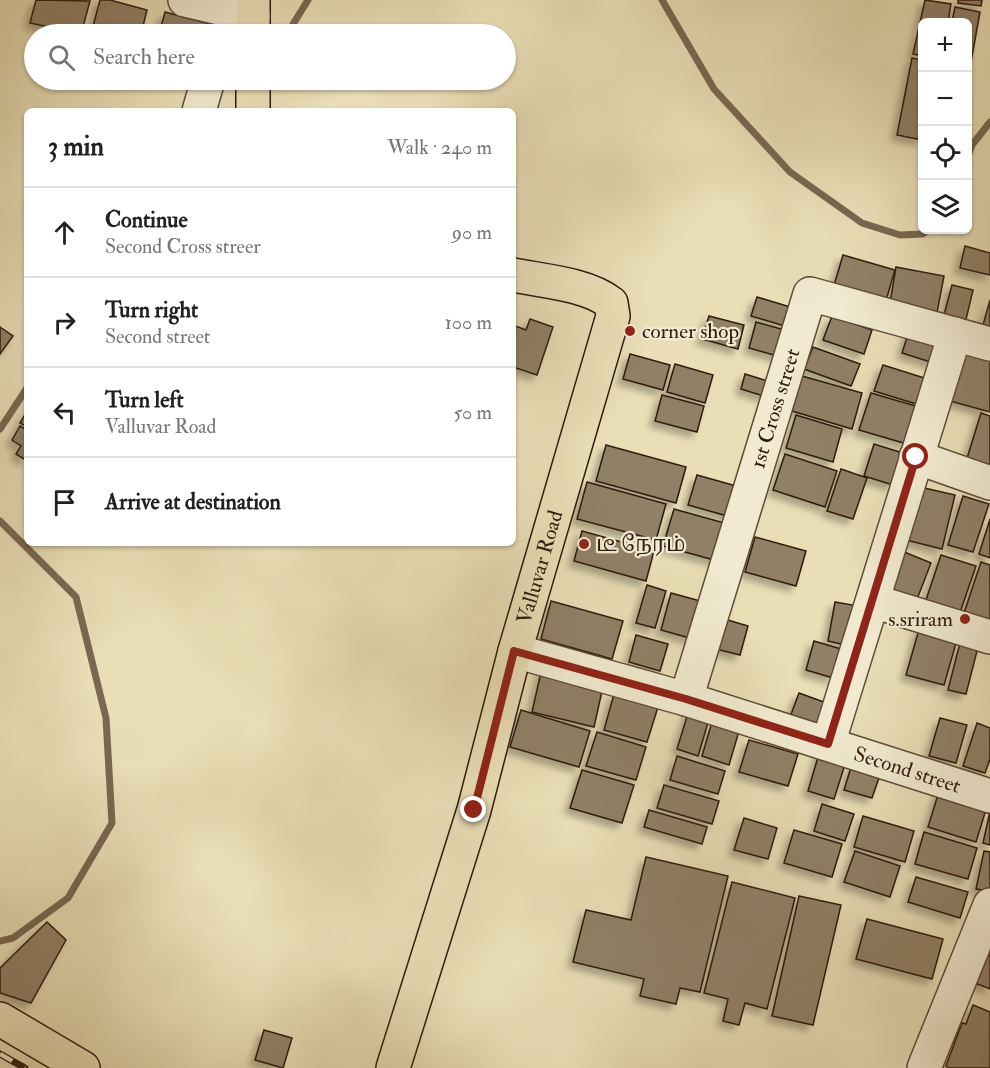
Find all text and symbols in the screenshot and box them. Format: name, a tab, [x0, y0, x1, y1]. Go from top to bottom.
map controls	[918, 18, 972, 234]
button: +	[918, 18, 972, 72]
search box	[24, 24, 516, 90]
icon: search	[45, 41, 78, 74]
text: Search here	[93, 43, 195, 71]
button: −	[918, 72, 972, 126]
button: locate	[918, 126, 972, 180]
text: 3 min	[48, 131, 104, 163]
text: Walk · 240 m	[387, 135, 492, 160]
button: layers	[918, 180, 972, 234]
text: Continue	[105, 206, 188, 234]
icon: ahead	[48, 216, 81, 249]
text: 90 m	[452, 220, 492, 245]
text: Second Cross streer	[105, 234, 261, 259]
text: Turn right	[105, 296, 198, 324]
icon: right	[48, 306, 81, 339]
text: 100 m	[445, 310, 492, 335]
place label: corner shop	[642, 318, 739, 345]
text: Second street	[105, 324, 210, 349]
marker: corner shop	[623, 324, 637, 338]
street label: 1st Cross street	[744, 345, 806, 472]
text: Turn left	[105, 386, 184, 414]
icon: left	[48, 396, 81, 429]
text: 50 m	[453, 400, 492, 425]
text: Valluvar Road	[105, 414, 216, 439]
route start	[902, 443, 928, 469]
icon: arrive	[48, 486, 81, 519]
text: Arrive at destination	[105, 488, 281, 516]
street label: Valluvar Road	[510, 507, 569, 627]
place label: டீ நேரம்	[596, 531, 685, 558]
marker: டீ நேரம்	[577, 537, 591, 551]
place label: s.sriram	[888, 606, 953, 633]
marker: s.sriram	[958, 612, 972, 626]
street label: Second street	[851, 740, 964, 799]
route end	[460, 796, 486, 822]

